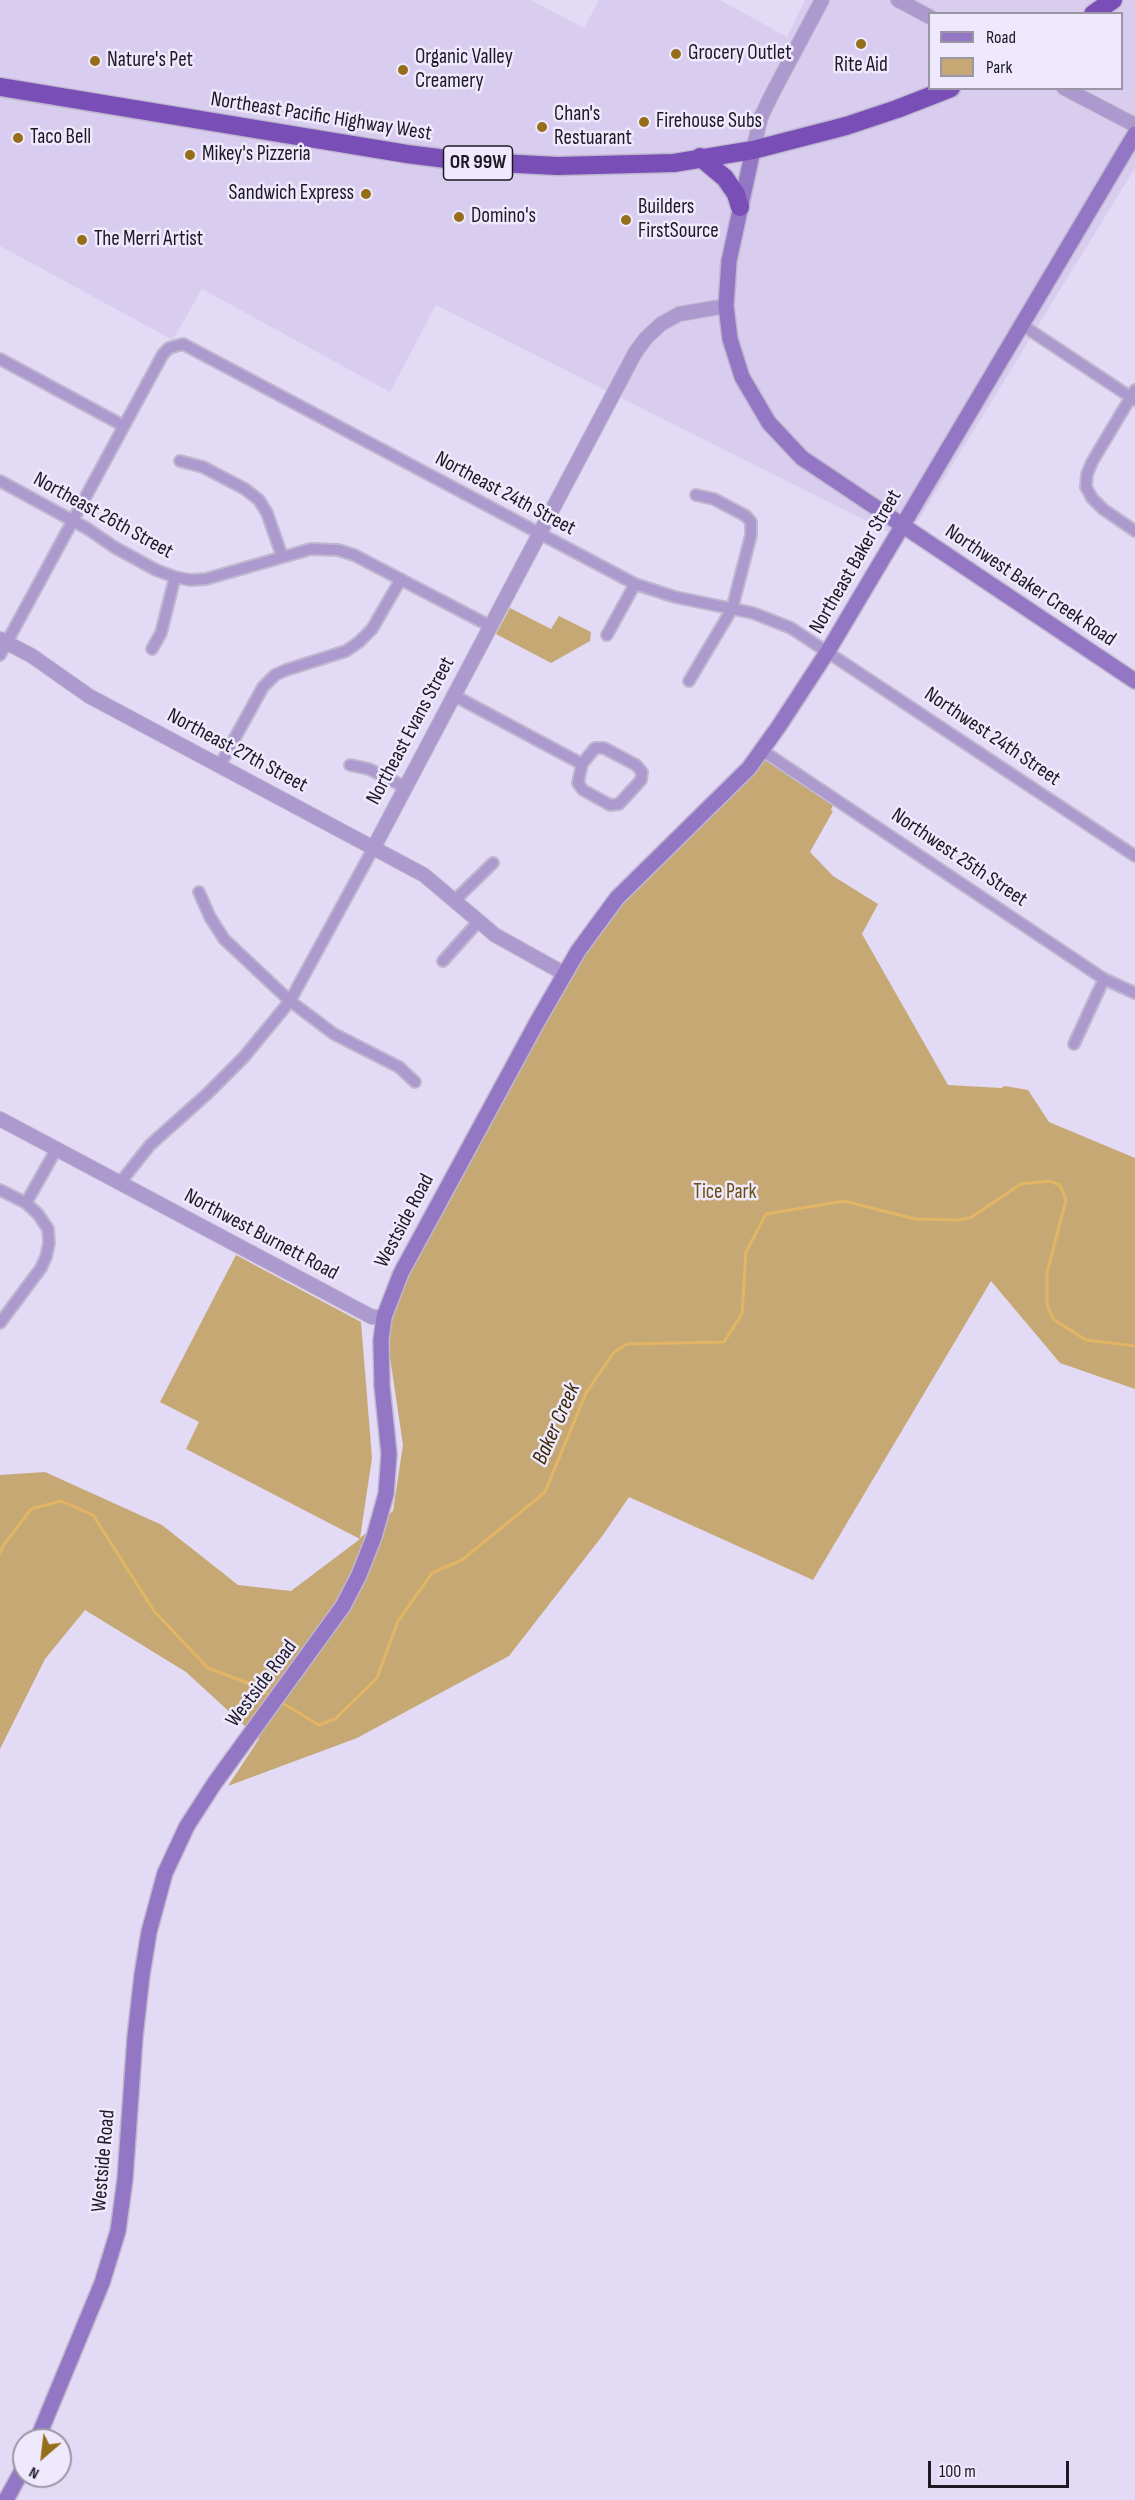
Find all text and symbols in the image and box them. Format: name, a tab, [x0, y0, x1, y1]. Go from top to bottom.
legend	[928, 12, 1123, 90]
text: Road	[986, 27, 1016, 48]
marker: Rite Aid	[854, 37, 868, 51]
place label: Grocery Outlet	[688, 41, 792, 67]
place label: Organic Valley Creamery	[415, 45, 513, 95]
marker: Grocery Outlet	[669, 47, 683, 61]
place label: Nature's Pet	[107, 48, 193, 74]
place label: Rite Aid	[834, 53, 888, 79]
marker: Nature's Pet	[88, 54, 102, 68]
text: Park	[986, 57, 1012, 78]
marker: Organic Valley Creamery	[396, 63, 410, 77]
street label: Northeast Pacific Highway West	[209, 87, 433, 147]
place label: Chan's Restuarant	[554, 102, 632, 152]
place label: Firehouse Subs	[656, 109, 762, 135]
marker: Firehouse Subs	[637, 115, 651, 129]
marker: Chan's Restuarant	[535, 120, 549, 134]
place label: Taco Bell	[30, 125, 91, 151]
marker: Taco Bell	[11, 131, 25, 145]
place label: Mikey's Pizzeria	[202, 142, 311, 168]
road number: OR 99W	[444, 146, 512, 180]
marker: Mikey's Pizzeria	[183, 148, 197, 162]
place label: Sandwich Express	[229, 181, 354, 207]
marker: Sandwich Express	[359, 187, 373, 201]
place label: Builders FirstSource	[638, 195, 719, 245]
place label: Domino's	[471, 204, 536, 230]
marker: Domino's	[452, 210, 466, 224]
marker: Builders FirstSource	[619, 213, 633, 227]
place label: The Merri Artist	[94, 227, 203, 253]
marker: The Merri Artist	[75, 233, 89, 247]
street label: Northeast 24th Street	[431, 446, 579, 542]
street label: Northeast 26th Street	[29, 467, 177, 565]
street label: Northeast Baker Street	[805, 485, 907, 639]
street label: Northwest Baker Creek Road	[940, 519, 1120, 653]
street label: Northeast Evans Street	[361, 653, 461, 809]
street label: Northwest 24th Street	[919, 682, 1065, 792]
street label: Northeast 27th Street	[163, 703, 311, 799]
street label: Northwest 25th Street	[886, 803, 1032, 913]
street label: Westside Road	[370, 1170, 440, 1272]
park label: Tice Park	[693, 1180, 757, 1206]
street label: Northwest Burnett Road	[180, 1184, 342, 1286]
water label: Baker Creek	[527, 1379, 587, 1469]
street label: Westside Road	[221, 1635, 303, 1733]
street label: Westside Road	[87, 2109, 121, 2213]
north arrow	[12, 2428, 72, 2488]
scale bar	[931, 2449, 1072, 2487]
text: 100 m	[939, 2461, 976, 2482]
text: N	[26, 2462, 42, 2483]

